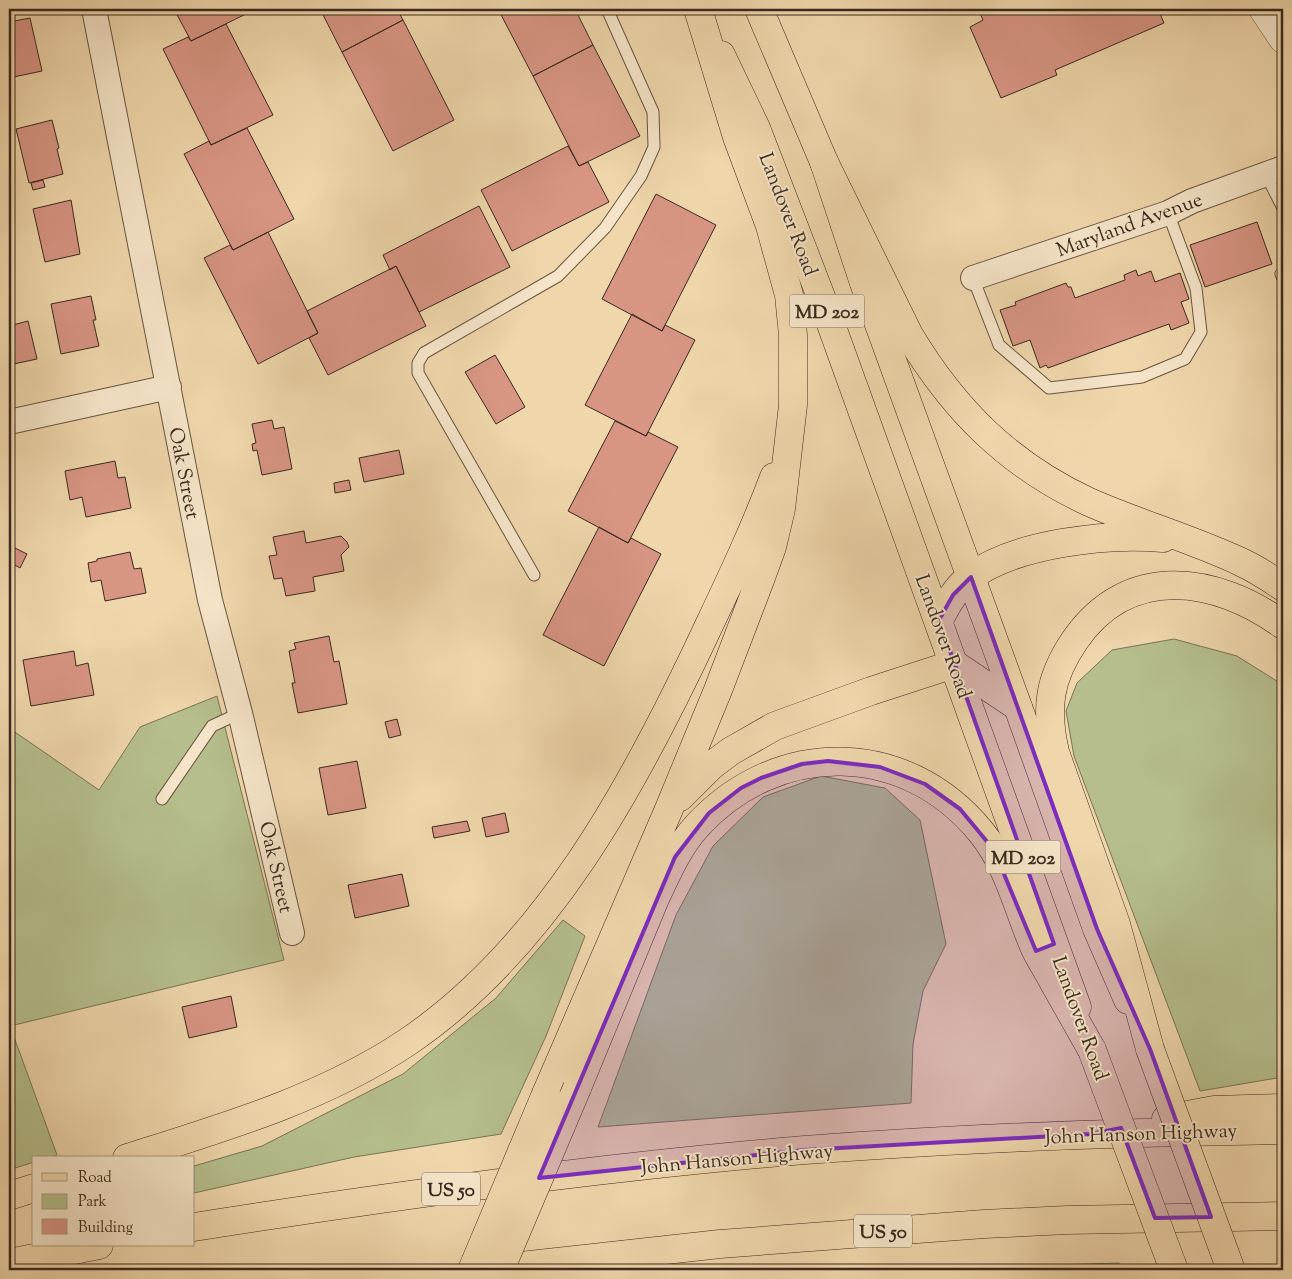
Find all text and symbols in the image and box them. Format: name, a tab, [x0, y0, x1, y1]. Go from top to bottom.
street label: Landover Road	[750, 149, 824, 281]
street label: Maryland Avenue	[1053, 186, 1207, 266]
road number: MD 202	[790, 294, 864, 328]
street label: Oak Street	[159, 425, 206, 522]
street label: Landover Road	[906, 571, 978, 703]
street label: Oak Street	[250, 819, 299, 916]
road number: MD 202	[986, 840, 1060, 874]
street label: Landover Road	[1043, 953, 1115, 1085]
street label: John Hanson Highway	[1043, 1118, 1238, 1153]
street label: John Hanson Highway	[639, 1138, 835, 1183]
legend	[32, 1156, 195, 1246]
text: Road	[78, 1168, 112, 1189]
road number: US 50	[422, 1172, 480, 1206]
text: Park	[78, 1192, 107, 1213]
road number: US 50	[854, 1214, 912, 1248]
text: Building	[78, 1218, 133, 1239]

